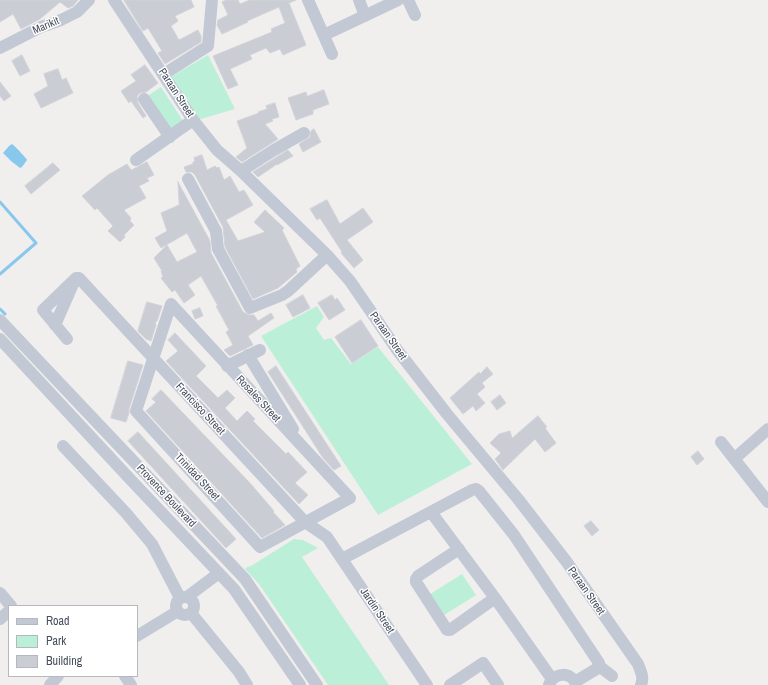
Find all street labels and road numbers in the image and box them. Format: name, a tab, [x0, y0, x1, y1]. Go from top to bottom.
street label: Marikit	[31, 15, 61, 37]
street label: Paraan Street	[155, 66, 197, 120]
street label: Paraan Street	[367, 309, 409, 363]
street label: Rosales Street	[233, 373, 283, 425]
street label: Francisco Street	[173, 380, 227, 438]
street label: Trinidad Street	[172, 451, 222, 503]
street label: Provence Boulevard	[133, 462, 199, 530]
street label: Paraan Street	[565, 564, 607, 618]
street label: Jardin Street	[357, 586, 397, 636]

